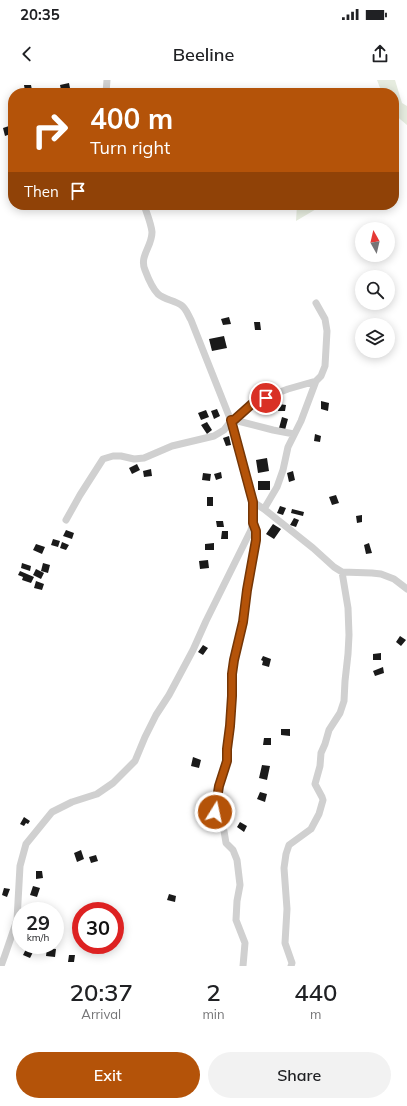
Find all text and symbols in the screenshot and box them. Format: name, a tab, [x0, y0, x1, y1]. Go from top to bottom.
text: 20:35	[20, 5, 60, 24]
icon: back	[16, 43, 38, 65]
text: Beeline	[173, 43, 234, 66]
icon: share	[369, 43, 391, 65]
text: 400 m	[90, 101, 173, 136]
icon: right	[24, 104, 76, 156]
text: Turn right	[90, 136, 170, 159]
icon: arrive	[67, 180, 89, 202]
text: Then	[24, 182, 59, 201]
north arrow	[355, 222, 395, 262]
map controls	[355, 222, 395, 358]
button: search	[355, 270, 395, 310]
button: layers	[355, 318, 395, 358]
pin	[249, 381, 283, 415]
icon: arrive	[255, 387, 277, 409]
position arrow	[194, 791, 236, 833]
speed limit sign: 30	[72, 902, 124, 954]
text: 29	[26, 910, 50, 935]
text: km/h	[27, 931, 49, 944]
text: 20:37	[70, 977, 133, 1007]
text: 2	[206, 977, 221, 1007]
text: 440	[294, 977, 337, 1007]
text: Arrival	[81, 1006, 121, 1022]
text: min	[202, 1006, 225, 1022]
text: m	[310, 1006, 321, 1022]
button: Exit	[16, 1052, 200, 1098]
button: Share	[208, 1052, 391, 1098]

